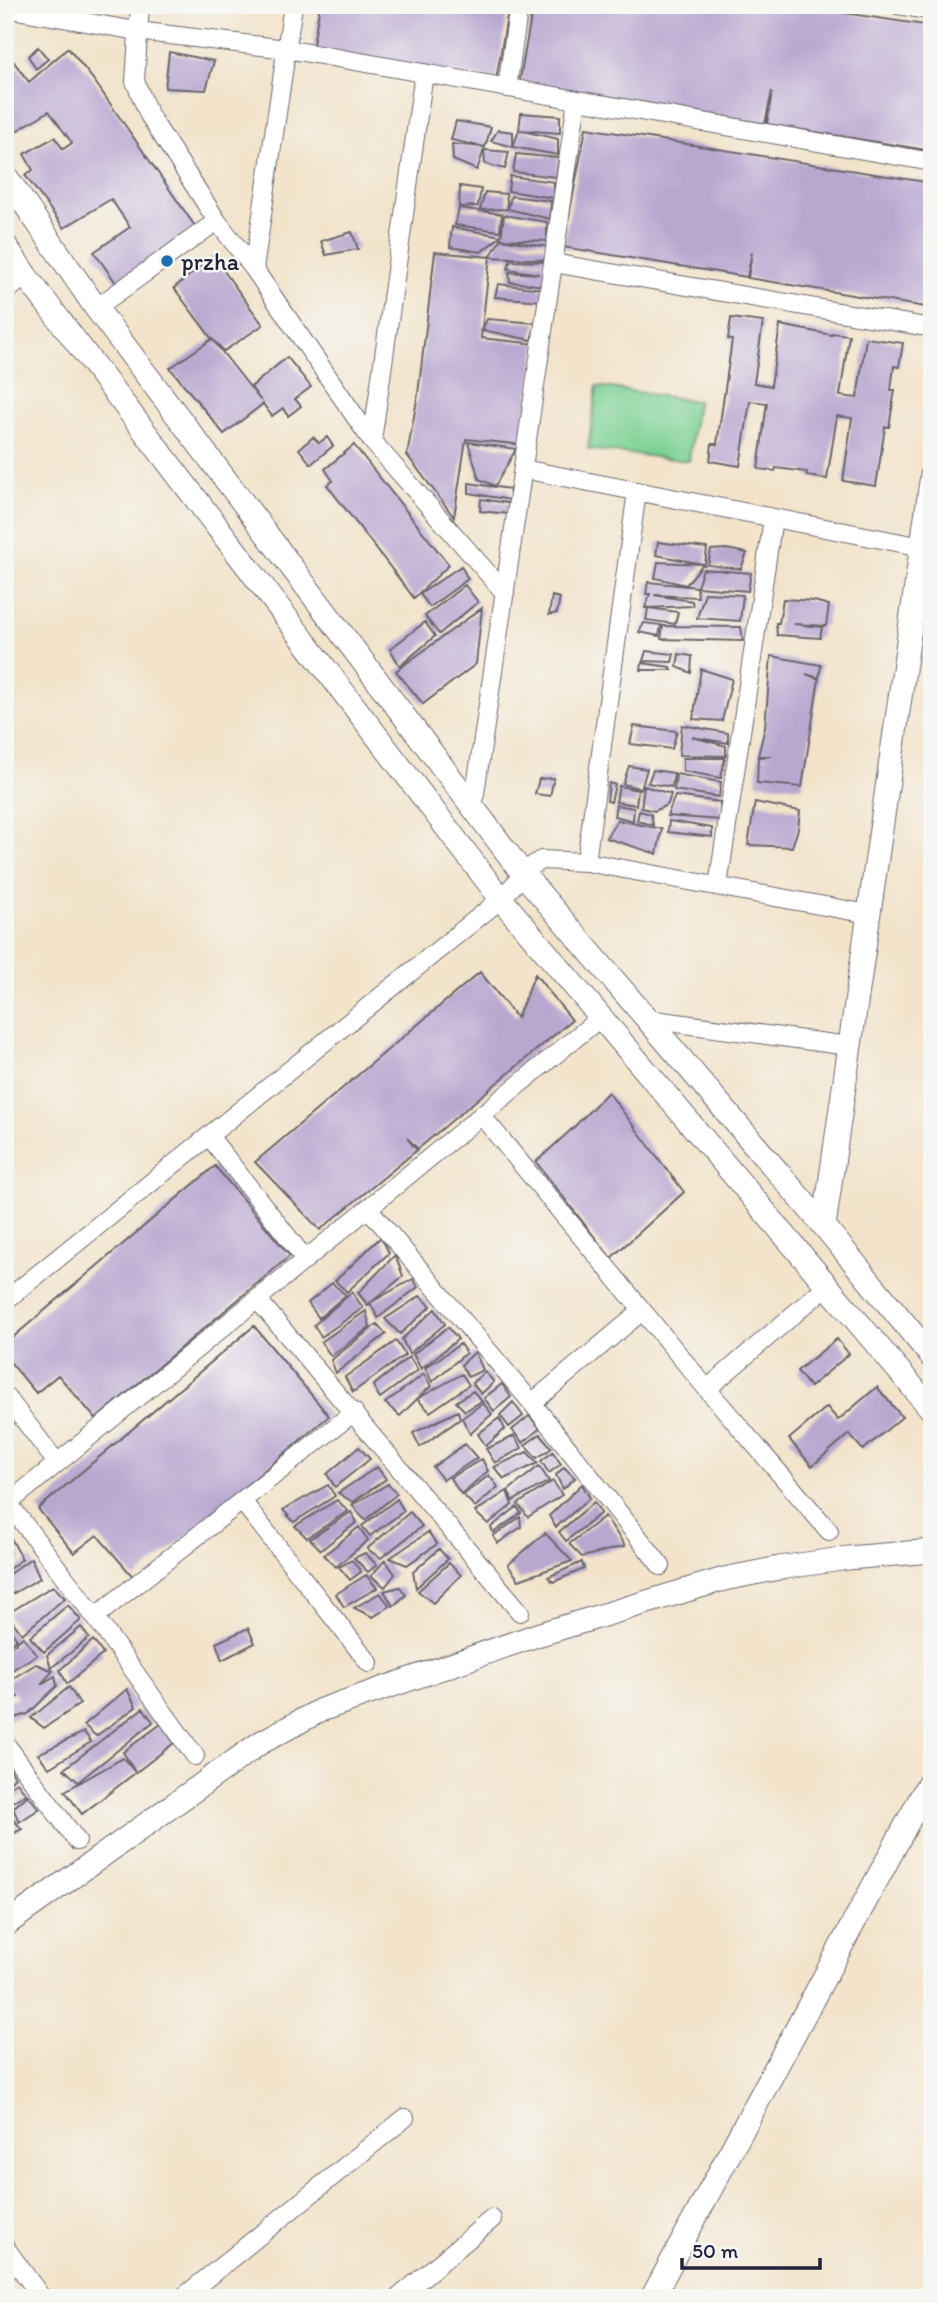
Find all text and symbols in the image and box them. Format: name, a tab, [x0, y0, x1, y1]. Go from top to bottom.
place label: przha	[181, 247, 240, 276]
marker: przha	[159, 253, 175, 269]
scale bar	[682, 2226, 820, 2270]
text: 50 m	[692, 2238, 739, 2263]

